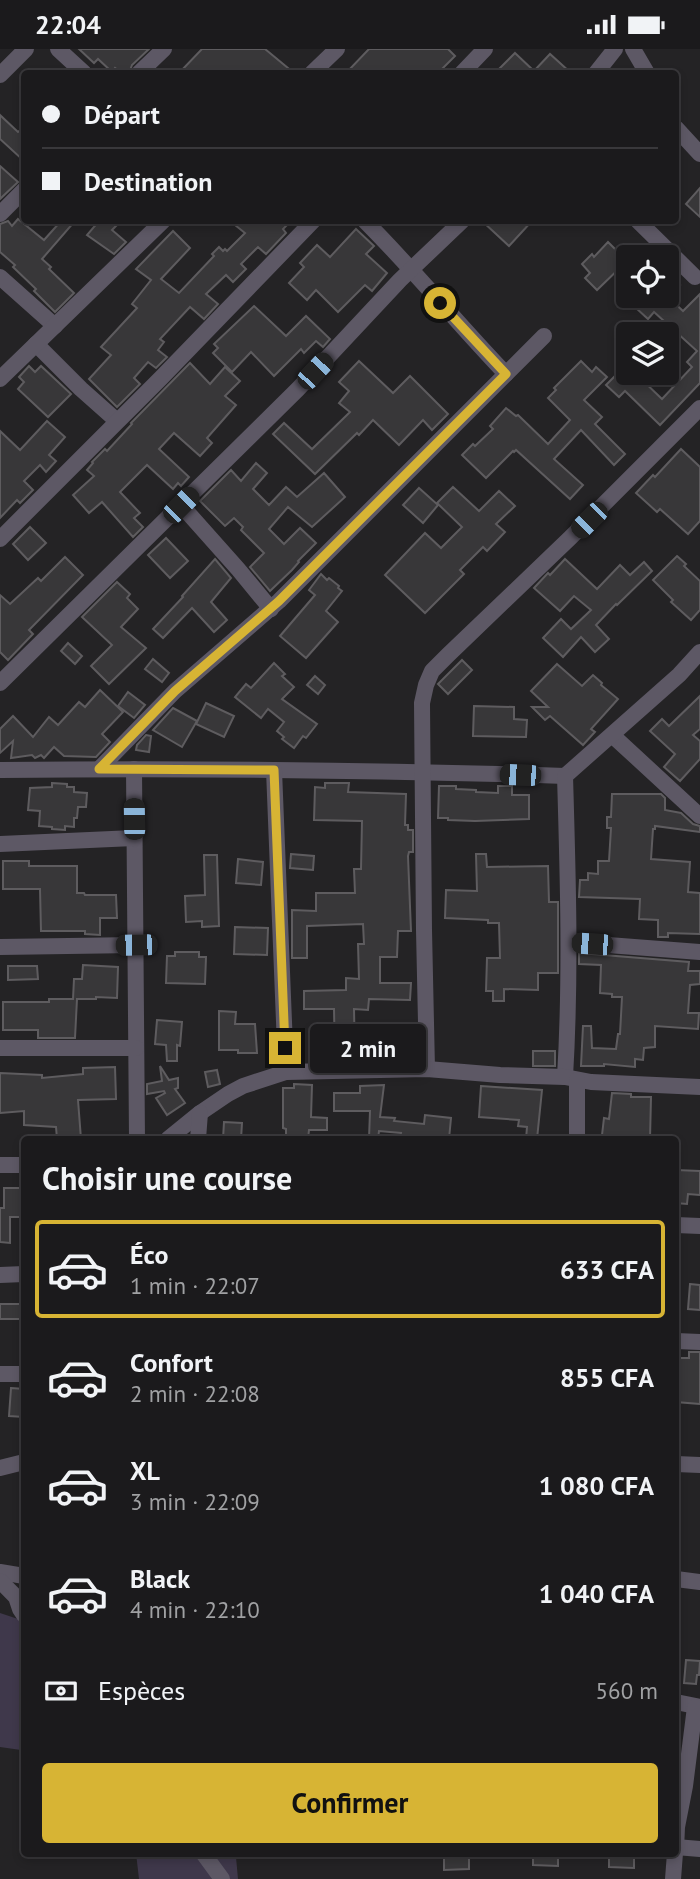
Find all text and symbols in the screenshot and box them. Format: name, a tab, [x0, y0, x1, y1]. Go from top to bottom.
text: 22:04	[35, 8, 101, 41]
text: Départ	[84, 98, 160, 131]
text: Destination	[84, 165, 212, 198]
map controls	[616, 245, 679, 385]
button: locate	[616, 245, 679, 308]
route start	[424, 287, 456, 319]
button: layers	[616, 322, 679, 385]
car	[293, 348, 338, 394]
car	[159, 483, 204, 527]
car	[567, 498, 612, 542]
car	[499, 764, 542, 786]
car	[124, 798, 145, 840]
car	[571, 932, 614, 956]
car	[115, 934, 158, 956]
callout: 2 min	[310, 1023, 425, 1073]
route end	[269, 1032, 301, 1064]
text: 2 min	[340, 1034, 396, 1063]
text: Choisir une course	[42, 1157, 292, 1199]
icon: car	[46, 1238, 109, 1301]
text: Éco	[130, 1238, 168, 1271]
text: 633 CFA	[560, 1253, 654, 1286]
text: 1 min · 22:07	[130, 1271, 260, 1300]
icon: car	[46, 1346, 109, 1409]
text: Confort	[130, 1346, 213, 1379]
text: 855 CFA	[560, 1361, 654, 1394]
text: 2 min · 22:08	[130, 1379, 260, 1408]
icon: car	[46, 1454, 109, 1517]
text: XL	[130, 1454, 160, 1487]
text: 1 080 CFA	[539, 1469, 654, 1502]
text: 3 min · 22:09	[130, 1487, 260, 1516]
icon: car	[46, 1562, 109, 1625]
text: Black	[130, 1562, 190, 1595]
text: 1 040 CFA	[539, 1577, 654, 1610]
text: 4 min · 22:10	[130, 1595, 260, 1624]
icon: cash	[42, 1672, 80, 1710]
text: Espèces	[98, 1674, 185, 1707]
text: 560 m	[596, 1676, 658, 1705]
button: Confirmer	[42, 1763, 658, 1843]

